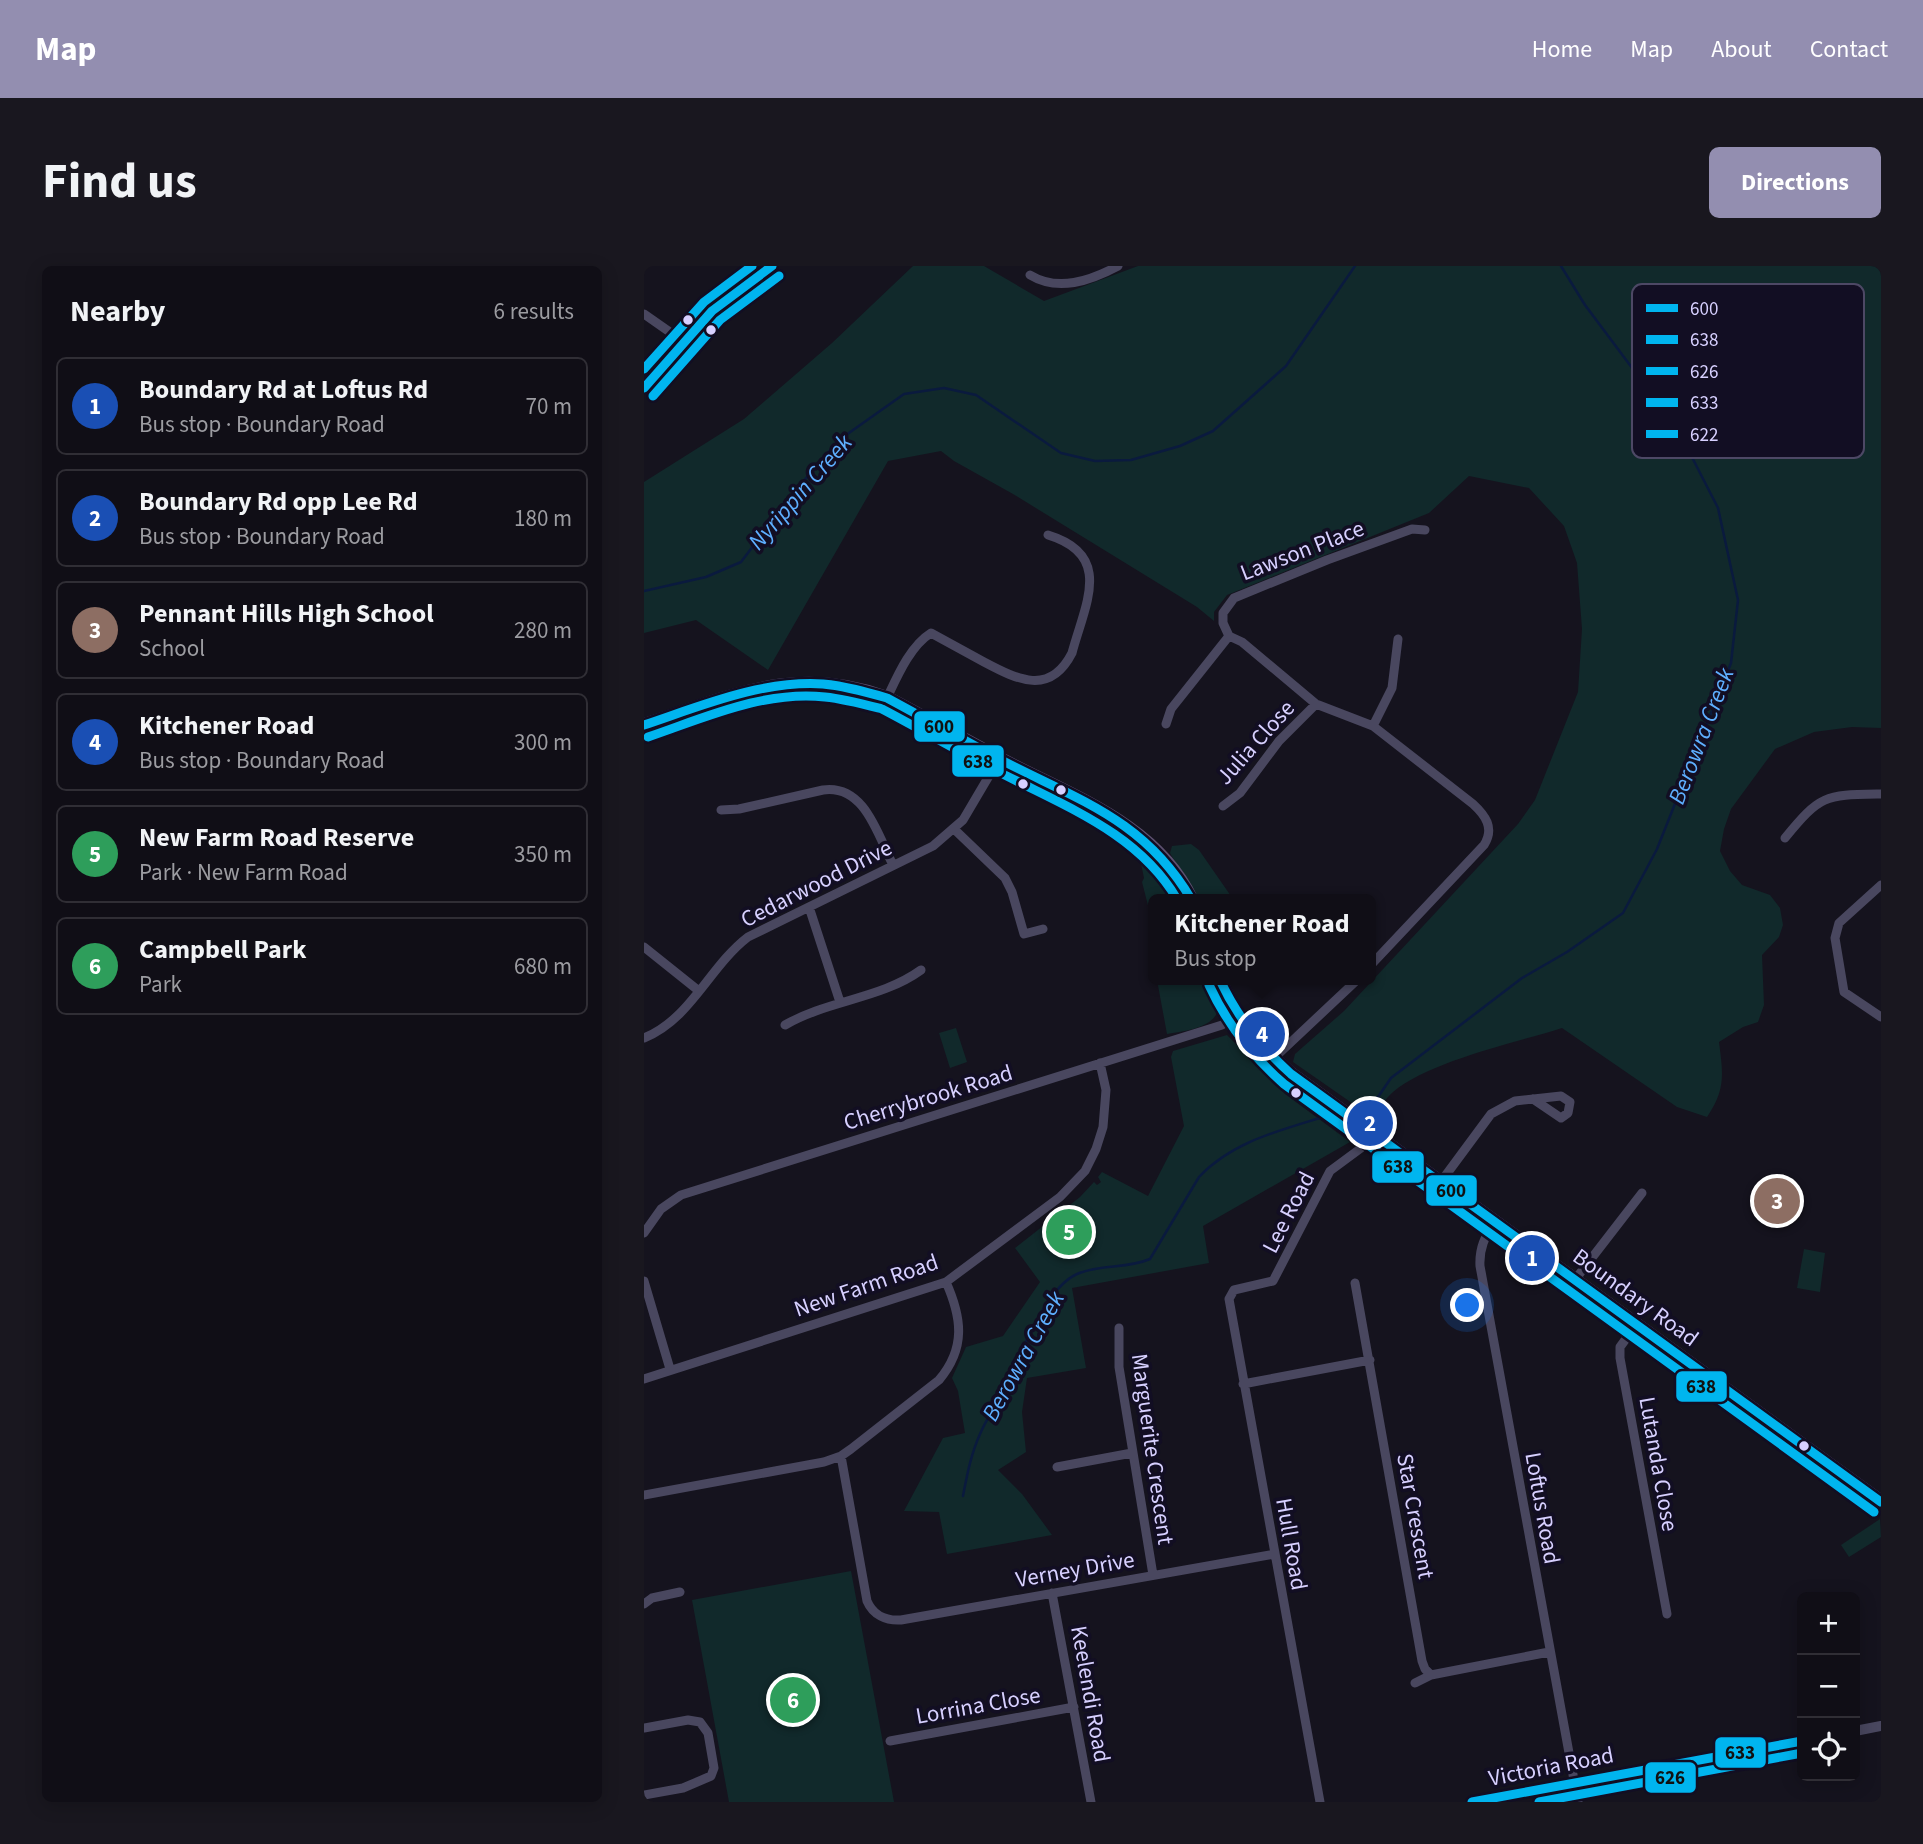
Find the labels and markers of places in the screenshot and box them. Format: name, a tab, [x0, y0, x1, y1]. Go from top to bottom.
unlabelled marker	[681, 313, 695, 327]
unlabelled marker	[704, 323, 718, 337]
unlabelled marker	[1016, 777, 1030, 791]
unlabelled marker	[1054, 783, 1068, 797]
pin: 4	[1239, 1008, 1285, 1060]
unlabelled marker	[1289, 1086, 1303, 1100]
pin: 2	[1347, 1097, 1393, 1149]
pin: 3	[1754, 1175, 1800, 1227]
pin: 5	[1046, 1206, 1092, 1258]
pin: 1	[1509, 1232, 1555, 1284]
unlabelled marker	[1797, 1439, 1811, 1453]
pin: 6	[770, 1674, 816, 1726]

